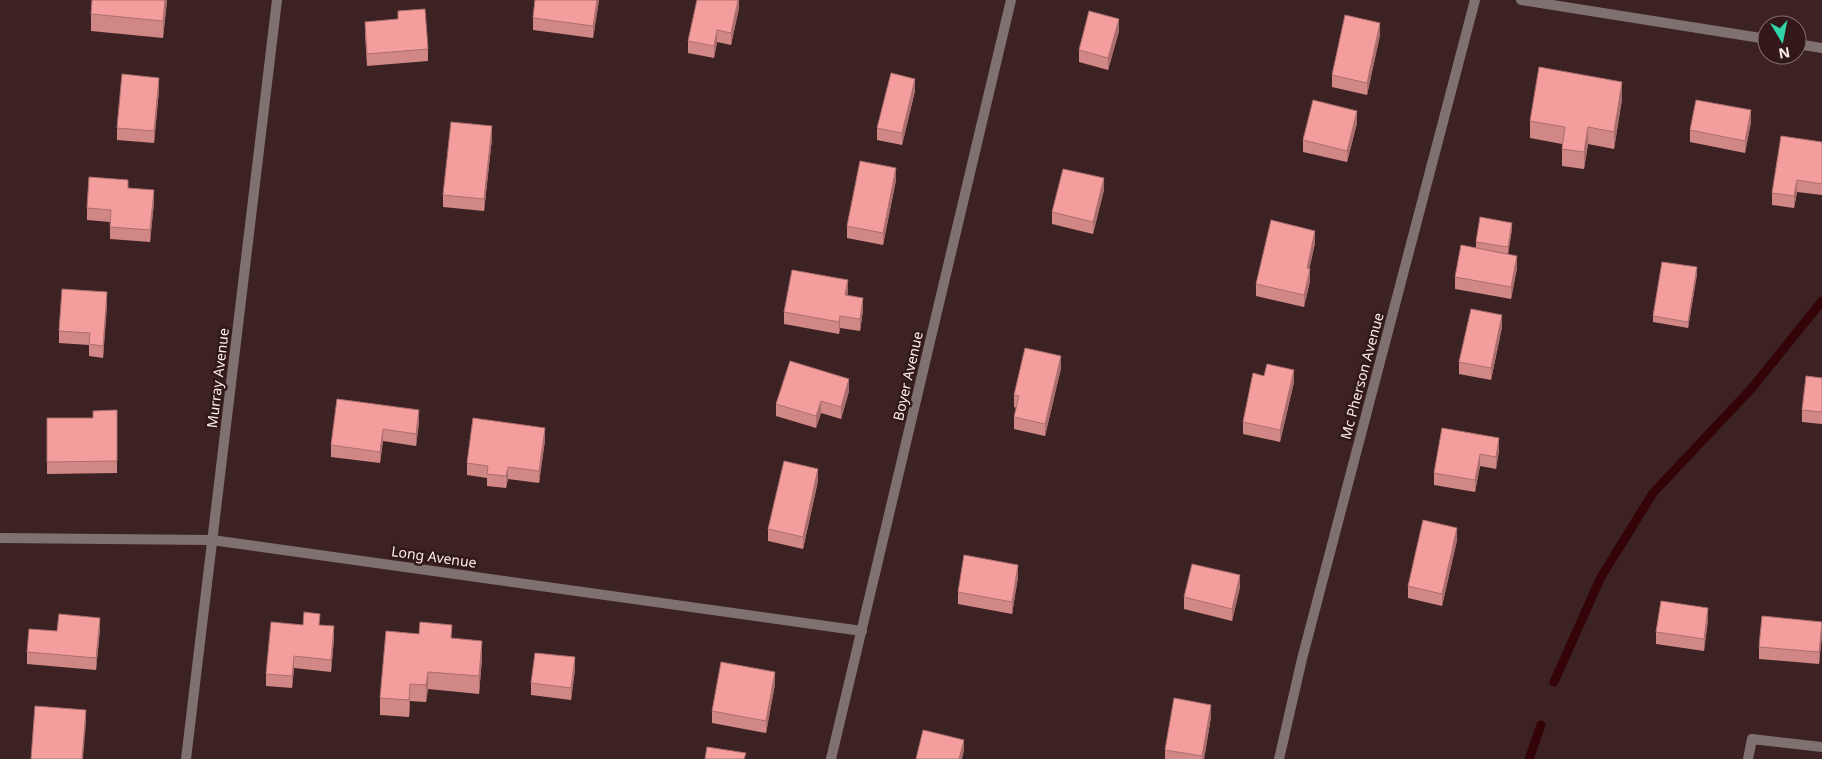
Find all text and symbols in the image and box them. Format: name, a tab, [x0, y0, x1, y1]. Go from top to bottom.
north arrow	[1757, 15, 1807, 65]
text: N	[1777, 43, 1792, 64]
street label: Mc Pherson Avenue	[1335, 310, 1388, 441]
street label: Murray Avenue	[202, 327, 233, 429]
street label: Boyer Avenue	[888, 329, 927, 422]
street label: Long Avenue	[390, 541, 478, 572]

